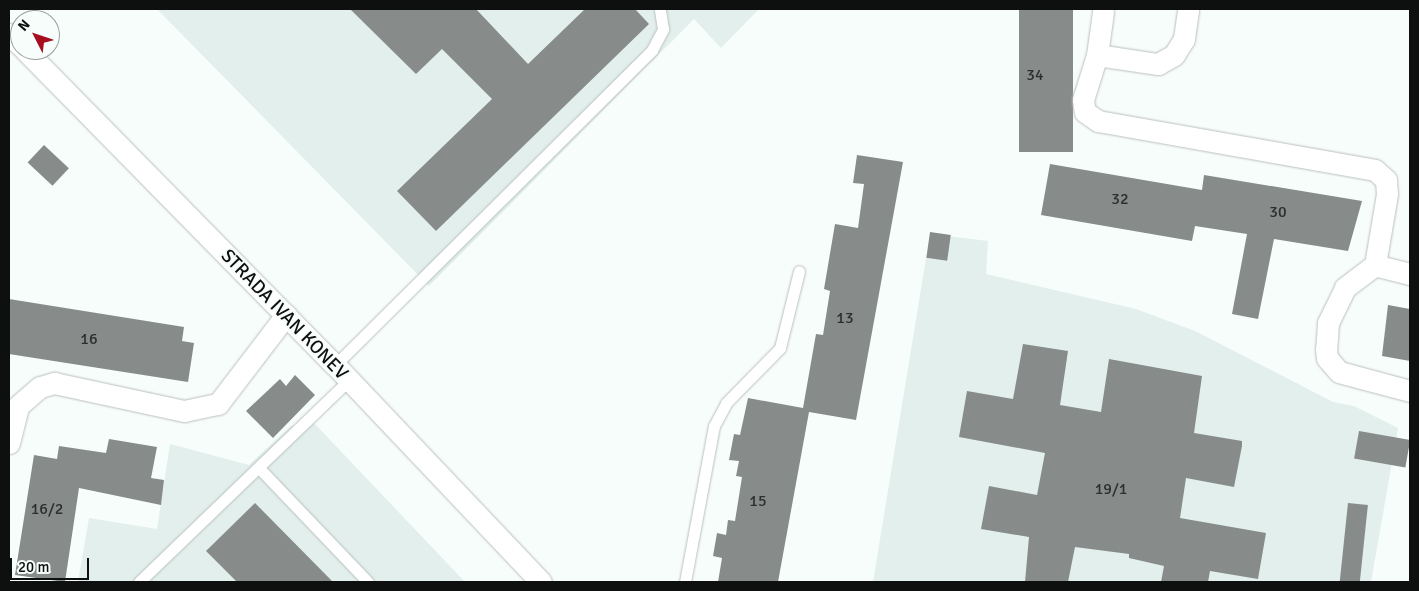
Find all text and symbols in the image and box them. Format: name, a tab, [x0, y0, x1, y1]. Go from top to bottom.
north arrow	[10, 10, 60, 60]
text: N	[14, 16, 34, 35]
house number: 34	[1026, 65, 1044, 85]
house number: 32	[1111, 189, 1129, 209]
house number: 30	[1269, 202, 1287, 222]
street label: STRADA IVAN KONEV	[216, 245, 352, 385]
house number: 13	[836, 308, 854, 328]
house number: 16	[80, 329, 98, 349]
house number: 19/1	[1095, 479, 1127, 499]
house number: 15	[749, 491, 767, 511]
house number: 16/2	[31, 499, 63, 519]
scale bar	[12, 548, 91, 580]
text: 20 m	[18, 558, 49, 576]

